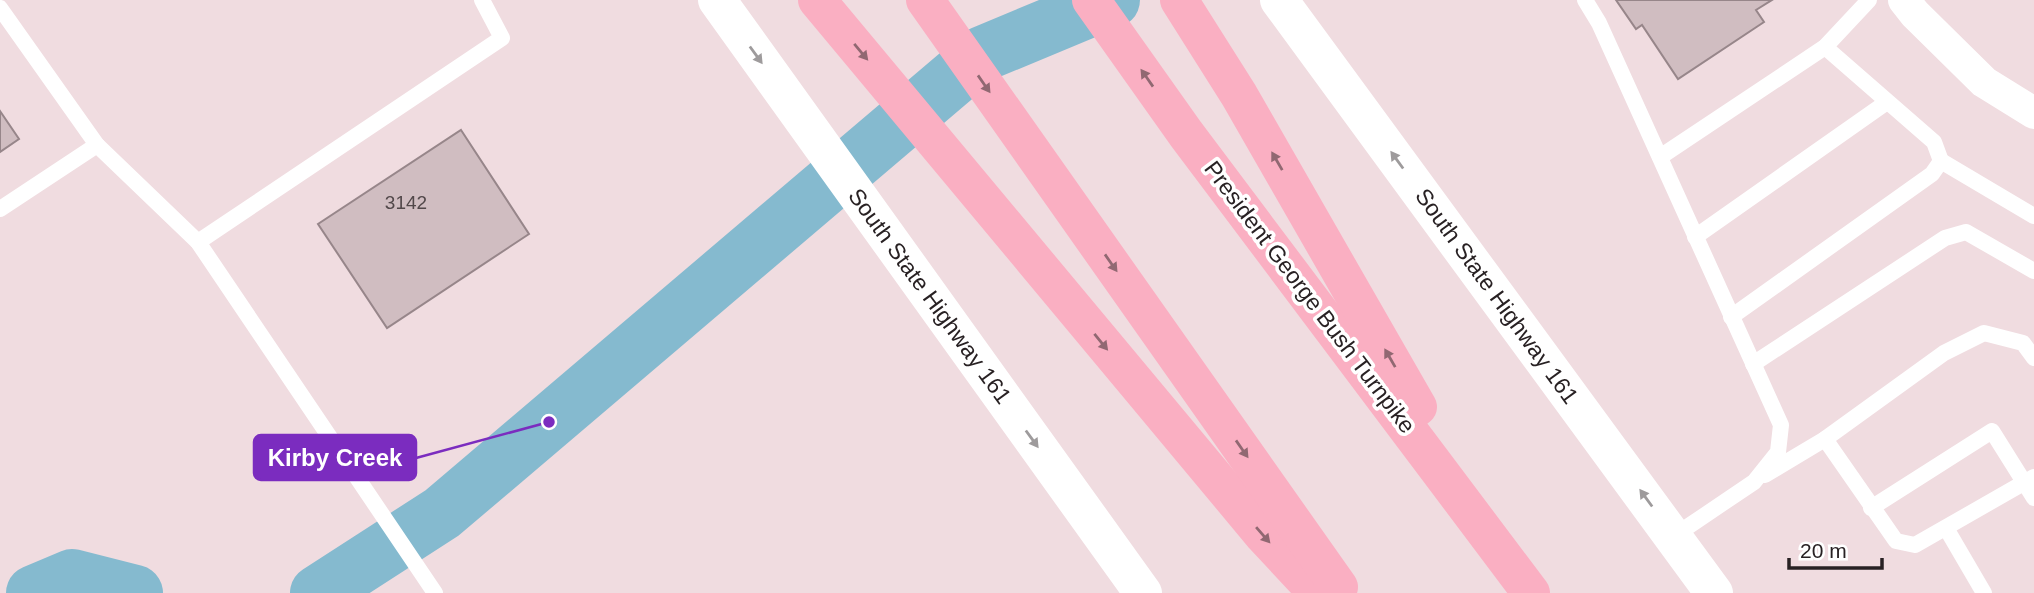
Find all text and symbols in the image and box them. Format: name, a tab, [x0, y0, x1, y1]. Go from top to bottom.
one-way arrow	[853, 44, 868, 61]
one-way arrow	[749, 46, 763, 64]
one-way arrow	[1140, 69, 1154, 87]
one-way arrow	[977, 75, 991, 93]
one-way arrow	[1391, 151, 1405, 169]
one-way arrow	[1271, 152, 1283, 171]
street label: President George Bush Turnpike	[1199, 156, 1421, 438]
street label: South State Highway 161	[843, 183, 1017, 409]
street label: South State Highway 161	[1410, 183, 1584, 409]
house number: 3142	[385, 192, 427, 213]
one-way arrow	[1104, 254, 1118, 272]
one-way arrow	[1093, 333, 1108, 350]
one-way arrow	[1384, 349, 1396, 368]
one-way arrow	[1025, 430, 1039, 448]
callout: Kirby Creek	[254, 435, 416, 480]
one-way arrow	[1235, 440, 1249, 458]
text: Kirby Creek	[268, 444, 403, 471]
one-way arrow	[1639, 489, 1653, 507]
one-way arrow	[1255, 526, 1271, 543]
scale bar	[1789, 526, 1882, 570]
text: 20 m	[1800, 539, 1847, 562]

